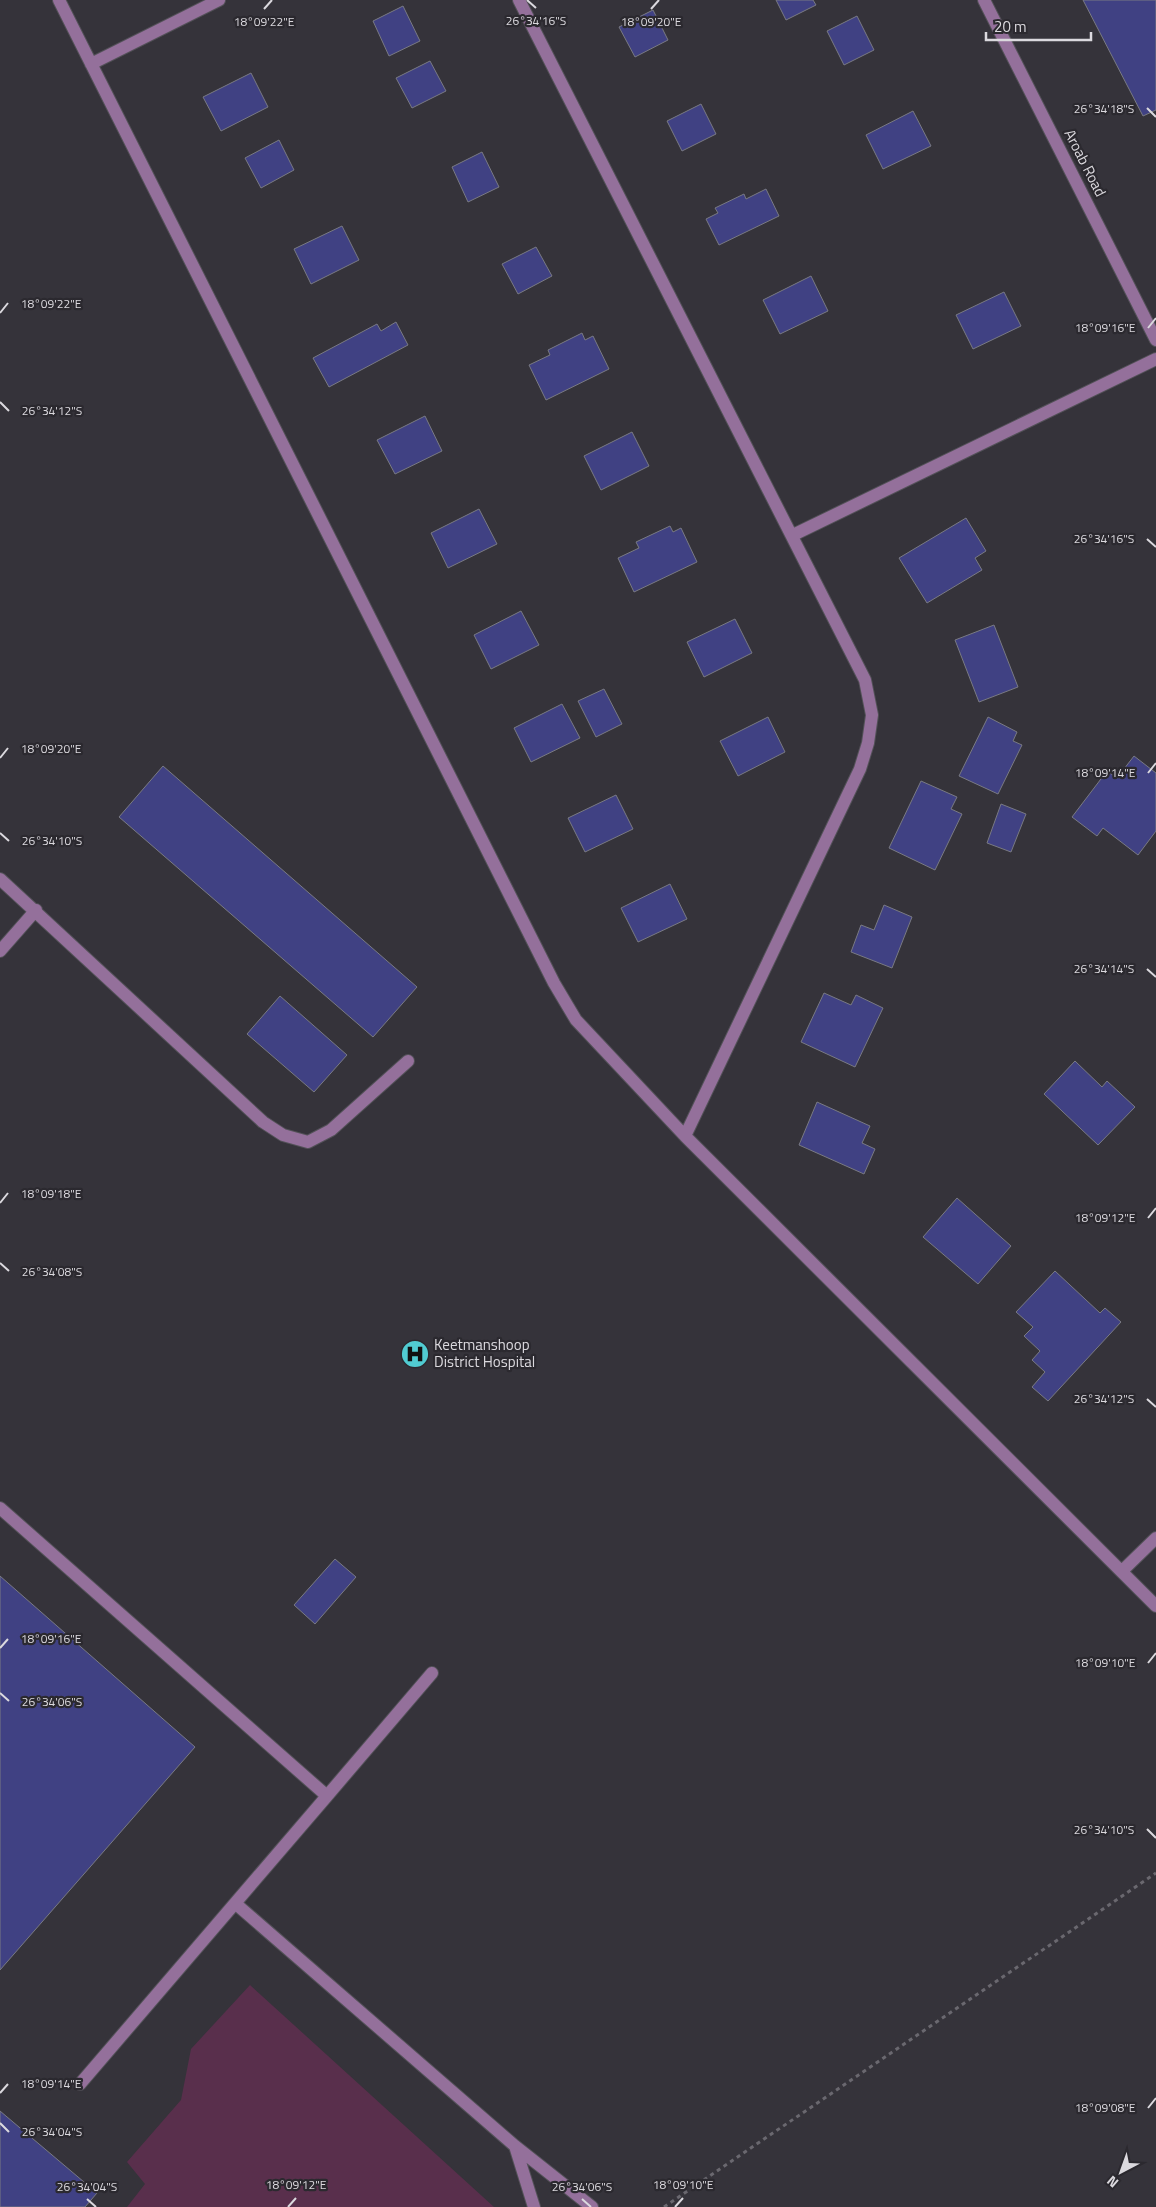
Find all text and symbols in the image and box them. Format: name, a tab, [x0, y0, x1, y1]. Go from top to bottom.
scale bar	[986, 10, 1091, 42]
text: 26°34'16"S	[506, 11, 566, 30]
text: 18°09'22"E	[234, 12, 295, 31]
text: 18°09'20"E	[621, 12, 682, 31]
text: 20 m	[994, 15, 1027, 38]
text: 26°34'18"S	[1074, 99, 1134, 118]
street label: Aroab Road	[1059, 125, 1112, 201]
text: 18°09'22"E	[21, 294, 82, 313]
text: 18°09'16"E	[1075, 318, 1136, 337]
text: 26°34'12"S	[22, 401, 82, 420]
text: 26°34'16"S	[1074, 529, 1134, 548]
text: 18°09'20"E	[21, 739, 82, 758]
text: 18°09'14"E	[1075, 763, 1136, 782]
text: 26°34'10"S	[22, 831, 82, 850]
text: 26°34'14"S	[1074, 959, 1134, 978]
text: 18°09'18"E	[21, 1184, 82, 1203]
text: 18°09'12"E	[1075, 1208, 1136, 1227]
text: 26°34'08"S	[22, 1262, 82, 1281]
place label: Keetmanshoop District Hospital	[434, 1333, 535, 1373]
hospital icon: Keetmanshoop District Hospital	[400, 1339, 430, 1369]
text: 26°34'12"S	[1074, 1389, 1134, 1408]
text: 18°09'16"E	[21, 1629, 82, 1648]
text: 18°09'10"E	[1075, 1653, 1136, 1672]
text: 26°34'06"S	[22, 1692, 82, 1711]
text: 26°34'10"S	[1074, 1820, 1134, 1839]
text: 18°09'14"E	[21, 2074, 82, 2093]
text: 18°09'08"E	[1075, 2098, 1136, 2117]
text: 26°34'04"S	[22, 2122, 82, 2141]
north arrow	[1096, 2147, 1146, 2197]
text: N	[1102, 2171, 1123, 2193]
text: 18°09'12"E	[266, 2175, 327, 2194]
text: 18°09'10"E	[653, 2175, 714, 2194]
text: 26°34'04"S	[57, 2177, 117, 2196]
text: 26°34'06"S	[552, 2177, 612, 2196]

